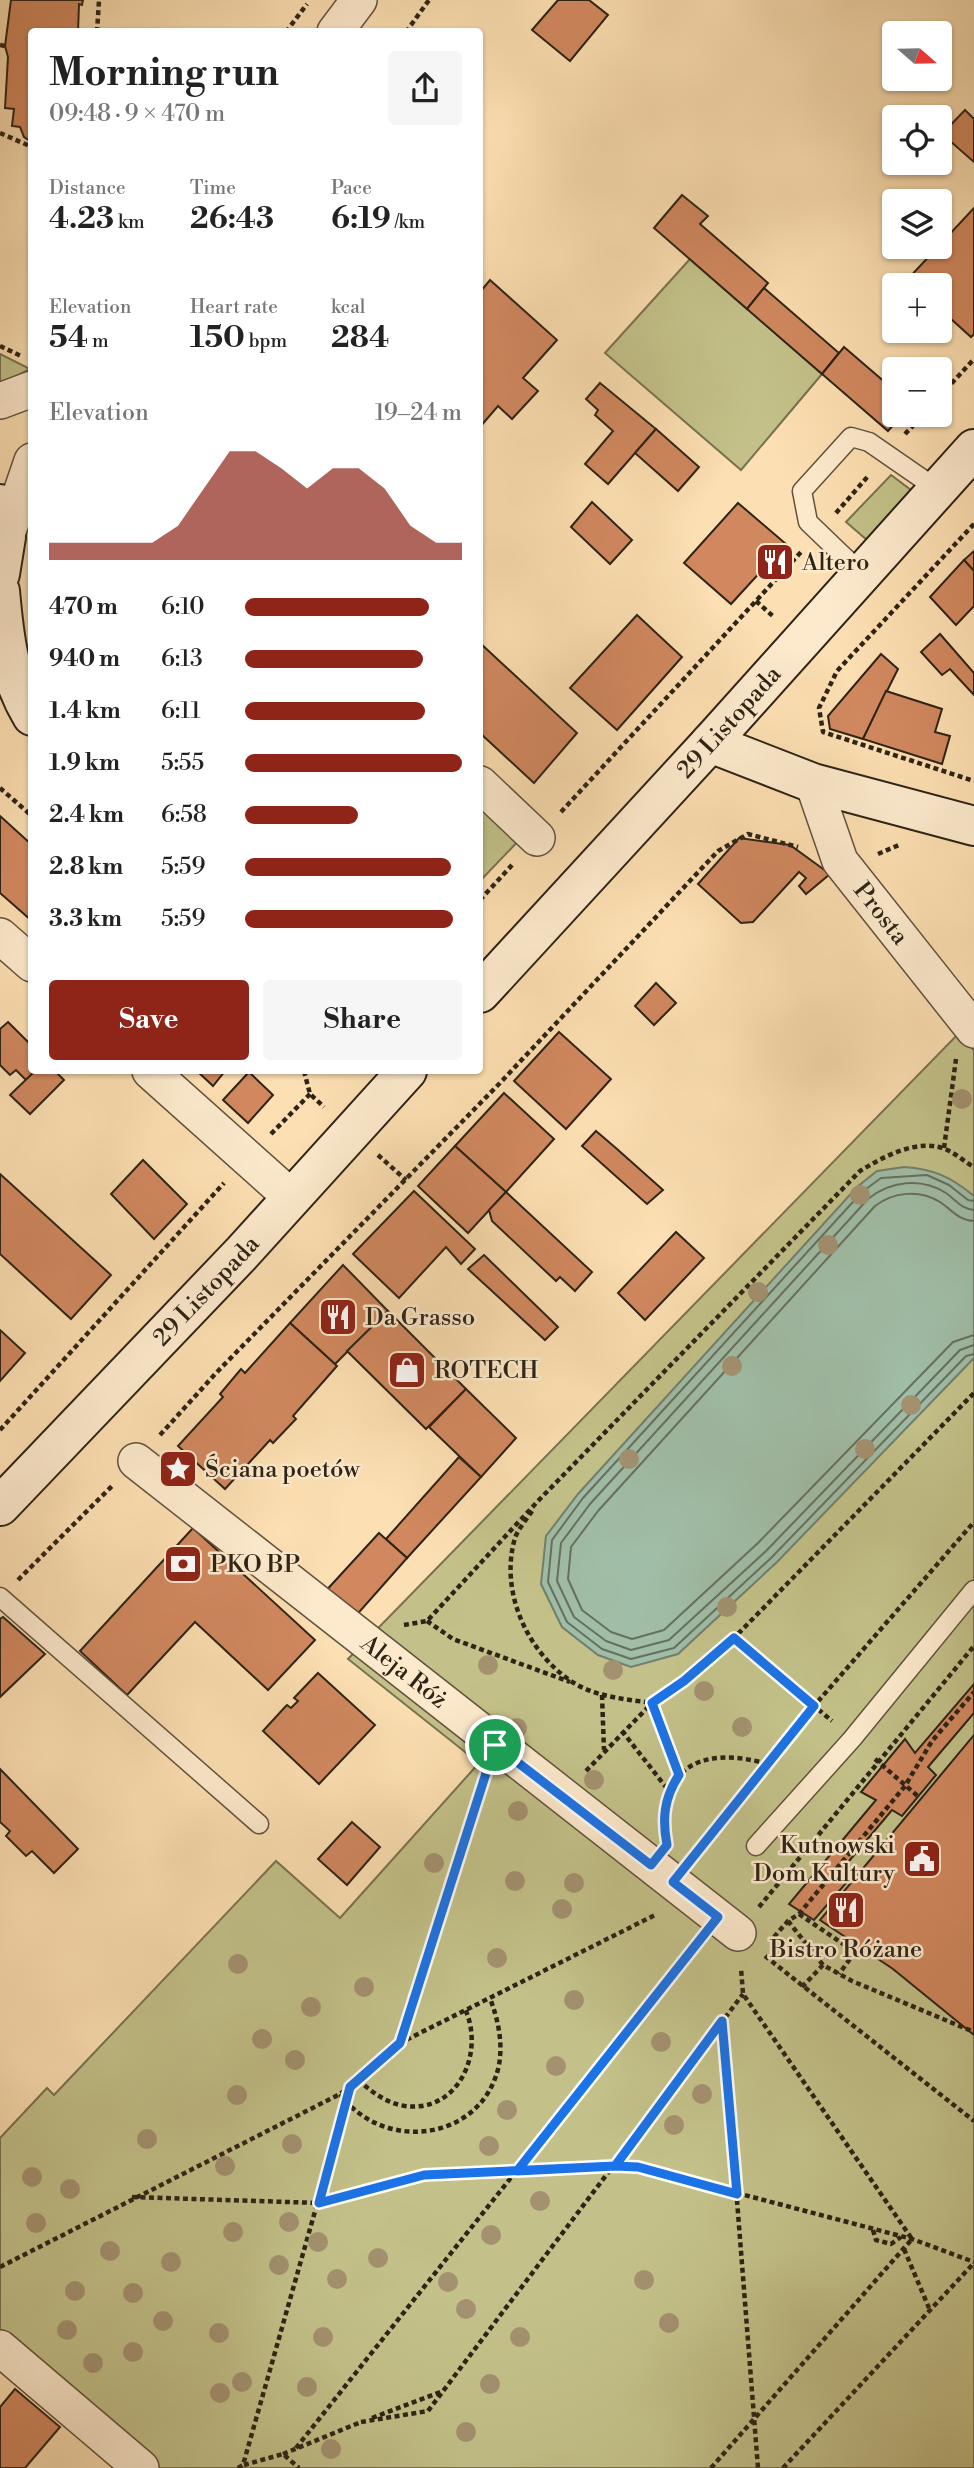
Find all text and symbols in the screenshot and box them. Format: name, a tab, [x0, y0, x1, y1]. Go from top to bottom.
north arrow	[882, 21, 952, 91]
map controls	[882, 21, 952, 427]
text: Morning run	[49, 50, 279, 97]
button: share	[388, 51, 462, 125]
text: 09:48 · 9 × 470 m	[49, 100, 225, 128]
button: locate	[882, 105, 952, 175]
text: Distance	[49, 176, 126, 200]
text: Time	[190, 176, 236, 200]
text: Pace	[331, 176, 372, 200]
button: layers	[882, 189, 952, 259]
text: 4.23	[49, 200, 114, 238]
text: 26:43	[190, 200, 274, 238]
text: 6:19	[331, 200, 391, 238]
text: km	[114, 210, 145, 234]
text: /km	[391, 210, 425, 234]
button: +	[882, 273, 952, 343]
text: Elevation	[49, 295, 131, 319]
text: Heart rate	[190, 295, 278, 319]
text: kcal	[331, 295, 365, 319]
text: 54	[49, 319, 88, 357]
text: 150	[190, 319, 245, 357]
text: 284	[331, 319, 389, 357]
text: m	[88, 329, 109, 353]
text: bpm	[245, 329, 287, 353]
button: −	[882, 357, 952, 427]
text: Elevation	[49, 399, 149, 427]
text: 19–24 m	[375, 399, 462, 427]
restaurant icon: Altero	[754, 541, 796, 583]
place label: Altero	[801, 548, 870, 578]
text: 470 m	[49, 593, 118, 621]
text: 6:10	[161, 593, 205, 621]
text: 940 m	[49, 645, 120, 673]
text: 6:13	[161, 645, 203, 673]
street label: 29 Listopada	[671, 659, 789, 785]
text: 1.4 km	[49, 697, 121, 725]
text: 6:11	[161, 697, 201, 725]
text: 1.9 km	[49, 749, 120, 777]
text: 5:55	[161, 749, 204, 777]
text: 2.4 km	[49, 801, 124, 829]
text: 6:58	[161, 801, 207, 829]
text: 2.8 km	[49, 853, 123, 881]
text: 5:59	[161, 853, 205, 881]
street label: Prosta	[846, 876, 915, 952]
text: 3.3 km	[49, 905, 122, 933]
text: 5:59	[161, 905, 205, 933]
button: Save	[49, 980, 249, 1060]
button: Share	[263, 980, 462, 1060]
street label: 29 Listopada	[147, 1229, 267, 1353]
restaurant icon: Da Grasso	[317, 1296, 359, 1338]
place label: Da Grasso	[365, 1303, 475, 1333]
shop icon: ROTECH	[386, 1349, 428, 1391]
place label: ROTECH	[434, 1356, 538, 1386]
place icon: Ściana poetów	[157, 1448, 199, 1490]
place label: Ściana poetów	[205, 1453, 361, 1485]
bank icon: PKO BP	[162, 1543, 204, 1585]
place label: PKO BP	[210, 1550, 300, 1580]
street label: Aleja Róż	[353, 1628, 453, 1716]
pin	[465, 1715, 525, 1775]
icon: arrive	[476, 1726, 514, 1764]
place label: Kutnowski Dom Kultury	[753, 1831, 895, 1889]
public building icon: Kutnowski Dom Kultury	[901, 1838, 943, 1880]
restaurant icon: Bistro Różane	[825, 1889, 867, 1931]
place label: Bistro Różane	[769, 1935, 922, 1965]

